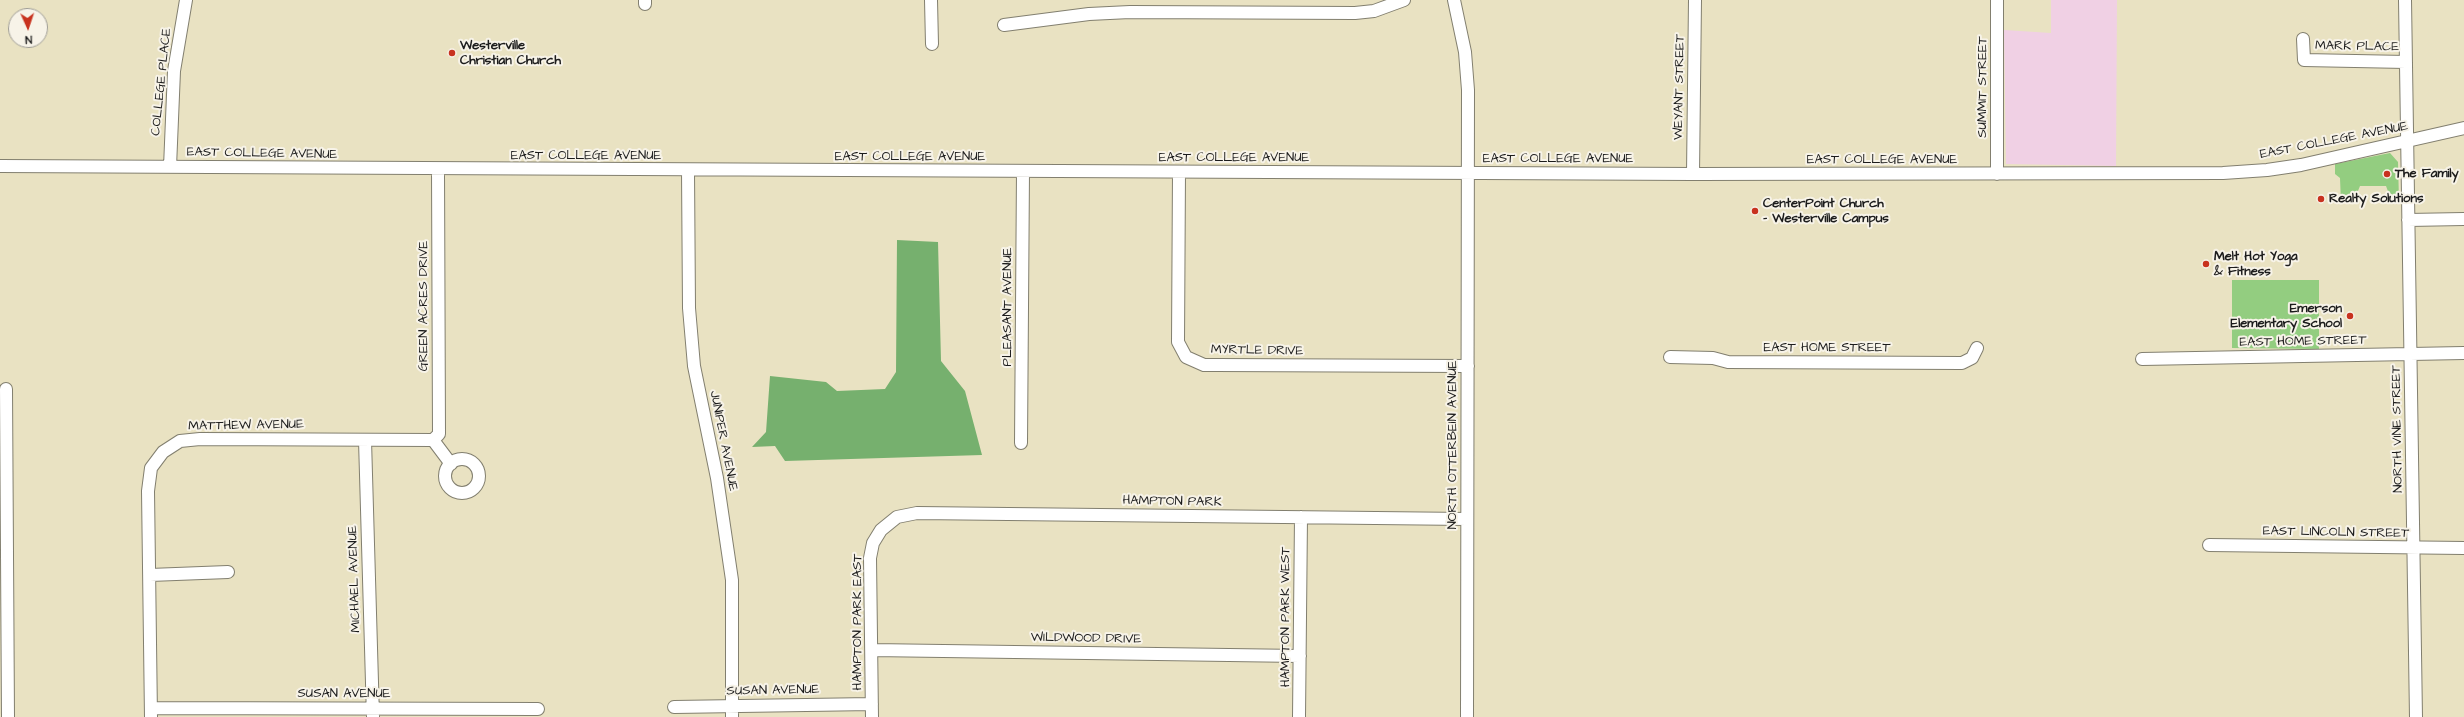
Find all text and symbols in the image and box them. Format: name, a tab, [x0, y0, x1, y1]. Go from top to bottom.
north arrow	[8, 8, 48, 48]
street label: COLLEGE PLACE	[149, 27, 175, 137]
text: N	[25, 32, 32, 47]
street label: WEYANT STREET	[1671, 34, 1689, 140]
street label: SUMMIT STREET	[1975, 36, 1991, 138]
place label: Westerville Christian Church	[460, 38, 561, 69]
street label: MARK PLACE	[2315, 38, 2399, 56]
marker: Westerville Christian Church	[447, 48, 457, 58]
street label: EAST COLLEGE AVENUE	[2259, 119, 2409, 163]
street label: EAST COLLEGE AVENUE	[187, 145, 337, 163]
street label: EAST COLLEGE AVENUE	[511, 148, 661, 164]
street label: EAST COLLEGE AVENUE	[835, 149, 985, 165]
street label: EAST COLLEGE AVENUE	[1159, 150, 1309, 166]
street label: EAST COLLEGE AVENUE	[1483, 151, 1633, 167]
street label: EAST COLLEGE AVENUE	[1807, 152, 1957, 168]
place label: The Family	[2395, 166, 2459, 182]
marker: The Family	[2382, 169, 2392, 179]
place label: Realty Solutions	[2329, 191, 2423, 207]
marker: Realty Solutions	[2316, 194, 2326, 204]
place label: CenterPoint Church - Westerville Campus	[1763, 196, 1889, 227]
marker: CenterPoint Church - Westerville Campus	[1750, 206, 1760, 216]
street label: GREEN ACRES DRIVE	[416, 241, 432, 371]
street label: PLEASANT AVENUE	[1000, 248, 1016, 366]
place label: Melt Hot Yoga & Fitness	[2214, 249, 2298, 280]
marker: Melt Hot Yoga & Fitness	[2201, 259, 2211, 269]
place label: Emerson Elementary School	[2231, 301, 2342, 332]
marker: Emerson Elementary School	[2345, 311, 2355, 321]
street label: EAST HOME STREET	[2239, 333, 2367, 351]
street label: EAST HOME STREET	[1763, 340, 1891, 356]
street label: MYRTLE DRIVE	[1211, 342, 1303, 360]
street label: NORTH OTTERBEIN AVENUE	[1445, 361, 1461, 529]
street label: NORTH VINE STREET	[2389, 365, 2407, 493]
street label: JUNIPER AVENUE	[706, 389, 740, 493]
street label: MATTHEW AVENUE	[188, 417, 304, 435]
street label: HAMPTON PARK	[1122, 493, 1222, 511]
street label: EAST LINCOLN STREET	[2263, 524, 2409, 542]
street label: MICHAEL AVENUE	[345, 525, 365, 633]
street label: HAMPTON PARK WEST	[1278, 547, 1294, 687]
street label: HAMPTON PARK EAST	[850, 554, 866, 690]
street label: WILDWOOD DRIVE	[1031, 630, 1141, 648]
street label: SUSAN AVENUE	[726, 682, 820, 700]
street label: SUSAN AVENUE	[297, 686, 391, 702]

